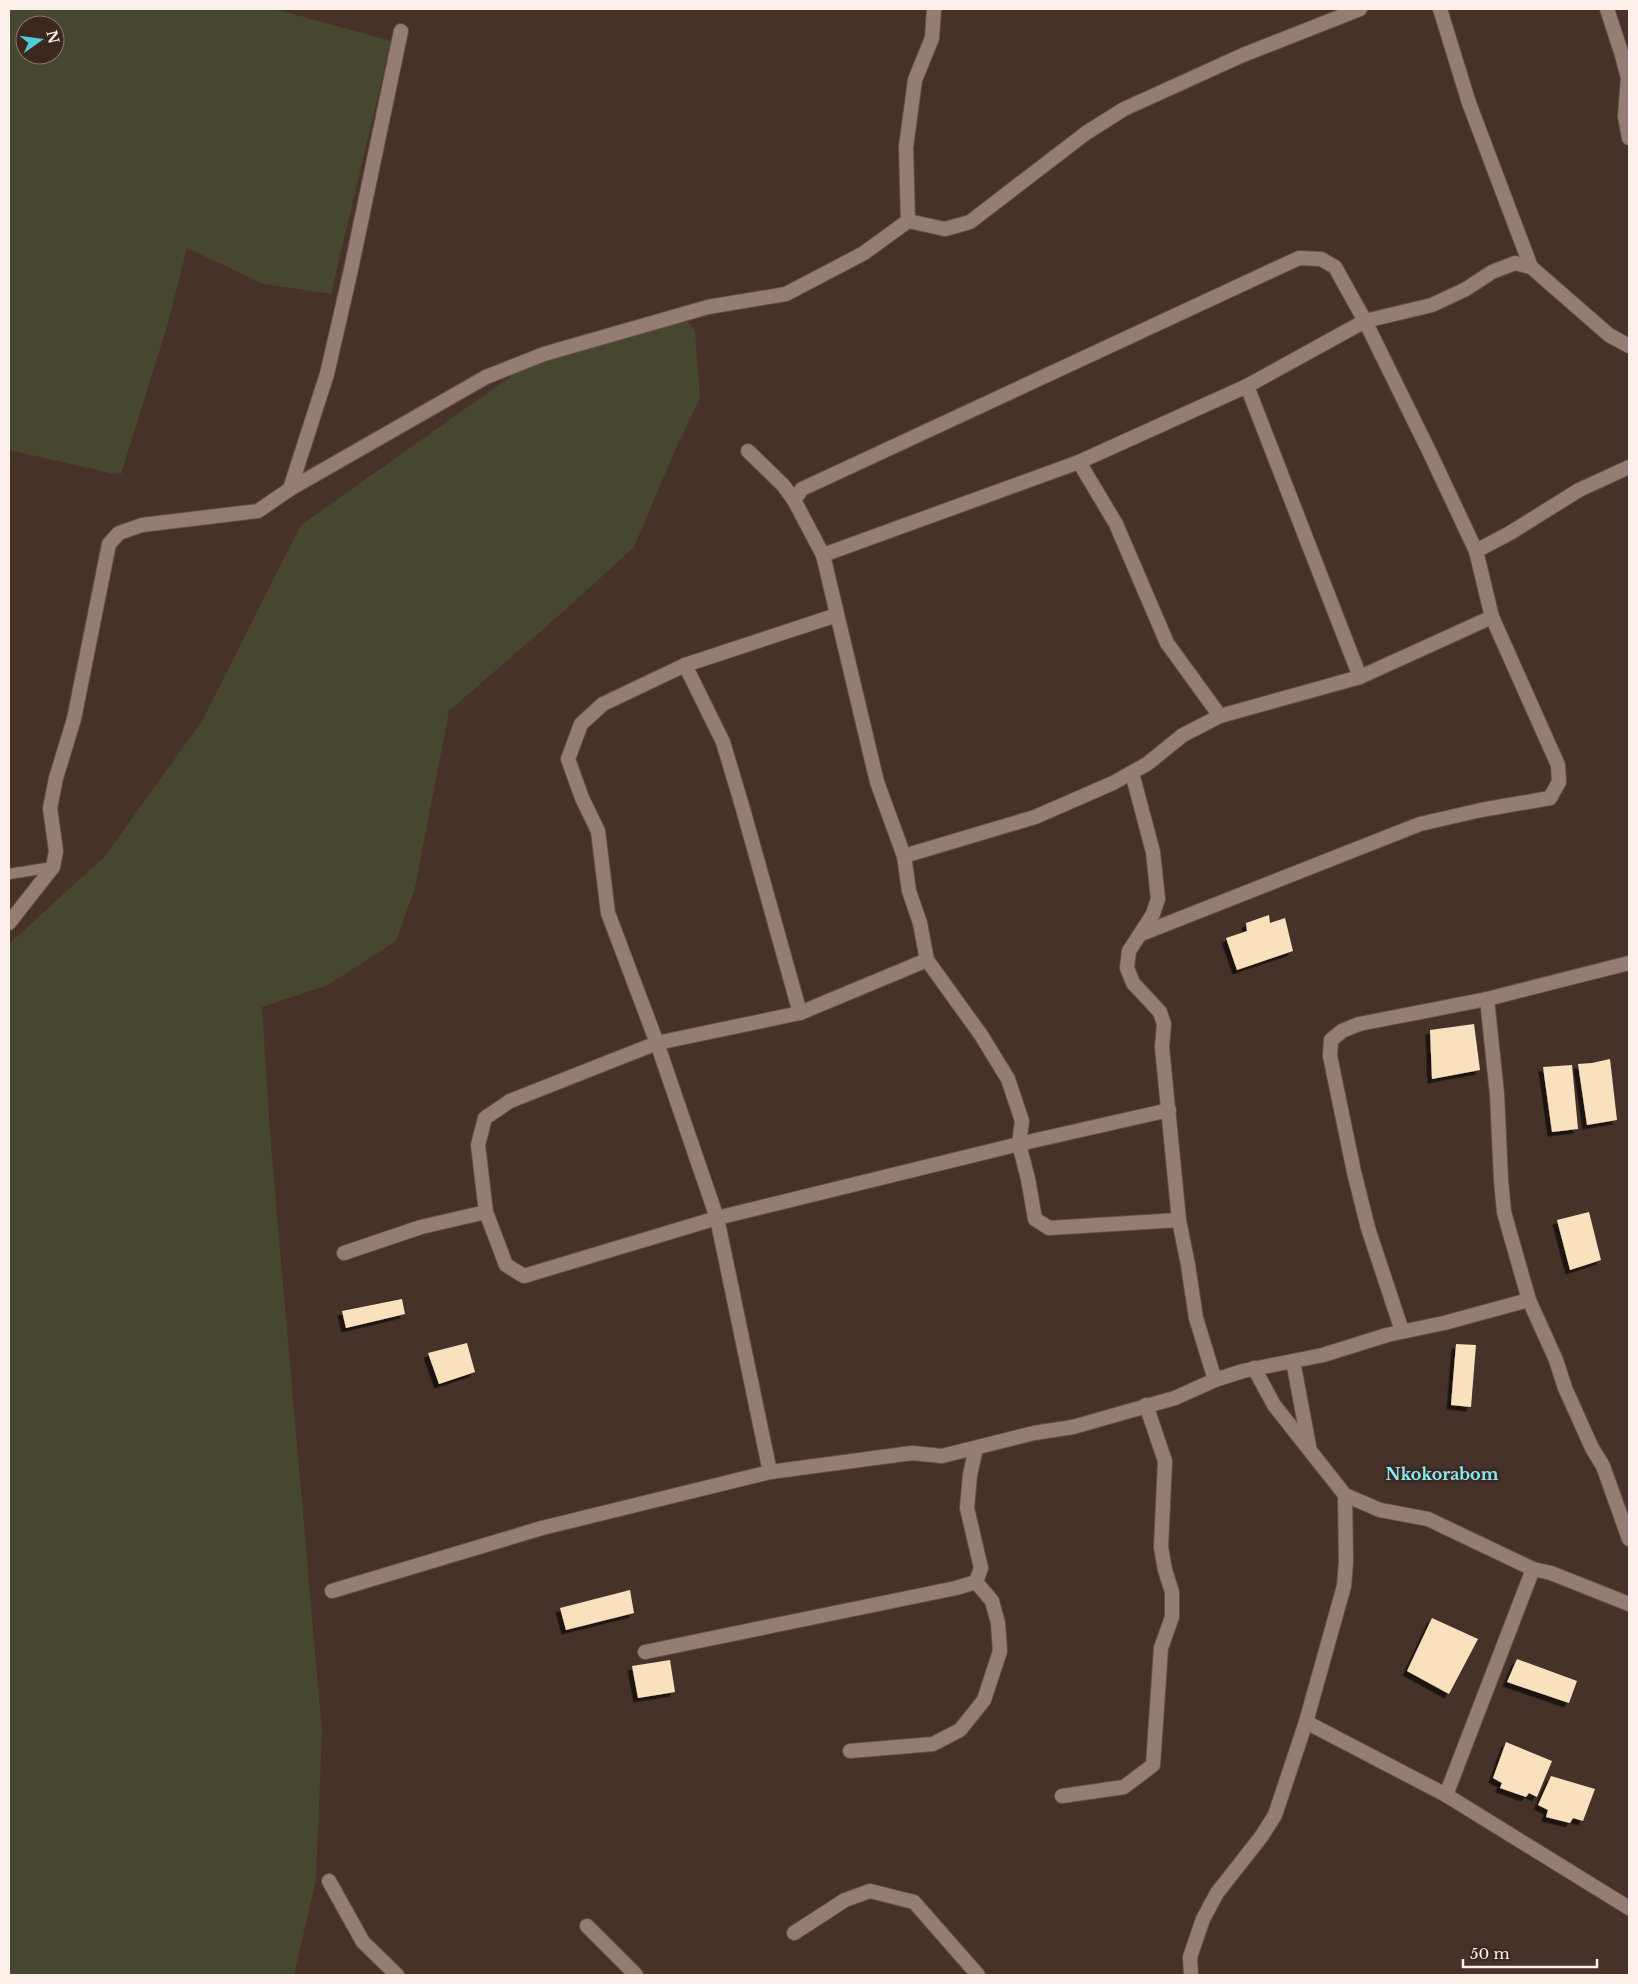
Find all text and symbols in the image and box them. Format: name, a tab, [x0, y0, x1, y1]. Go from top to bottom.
north arrow	[15, 15, 65, 65]
text: N	[42, 28, 63, 45]
district label: Nkokorabom	[1386, 1464, 1499, 1484]
scale bar	[1463, 1936, 1597, 1968]
text: 50 m	[1470, 1944, 1510, 1963]

